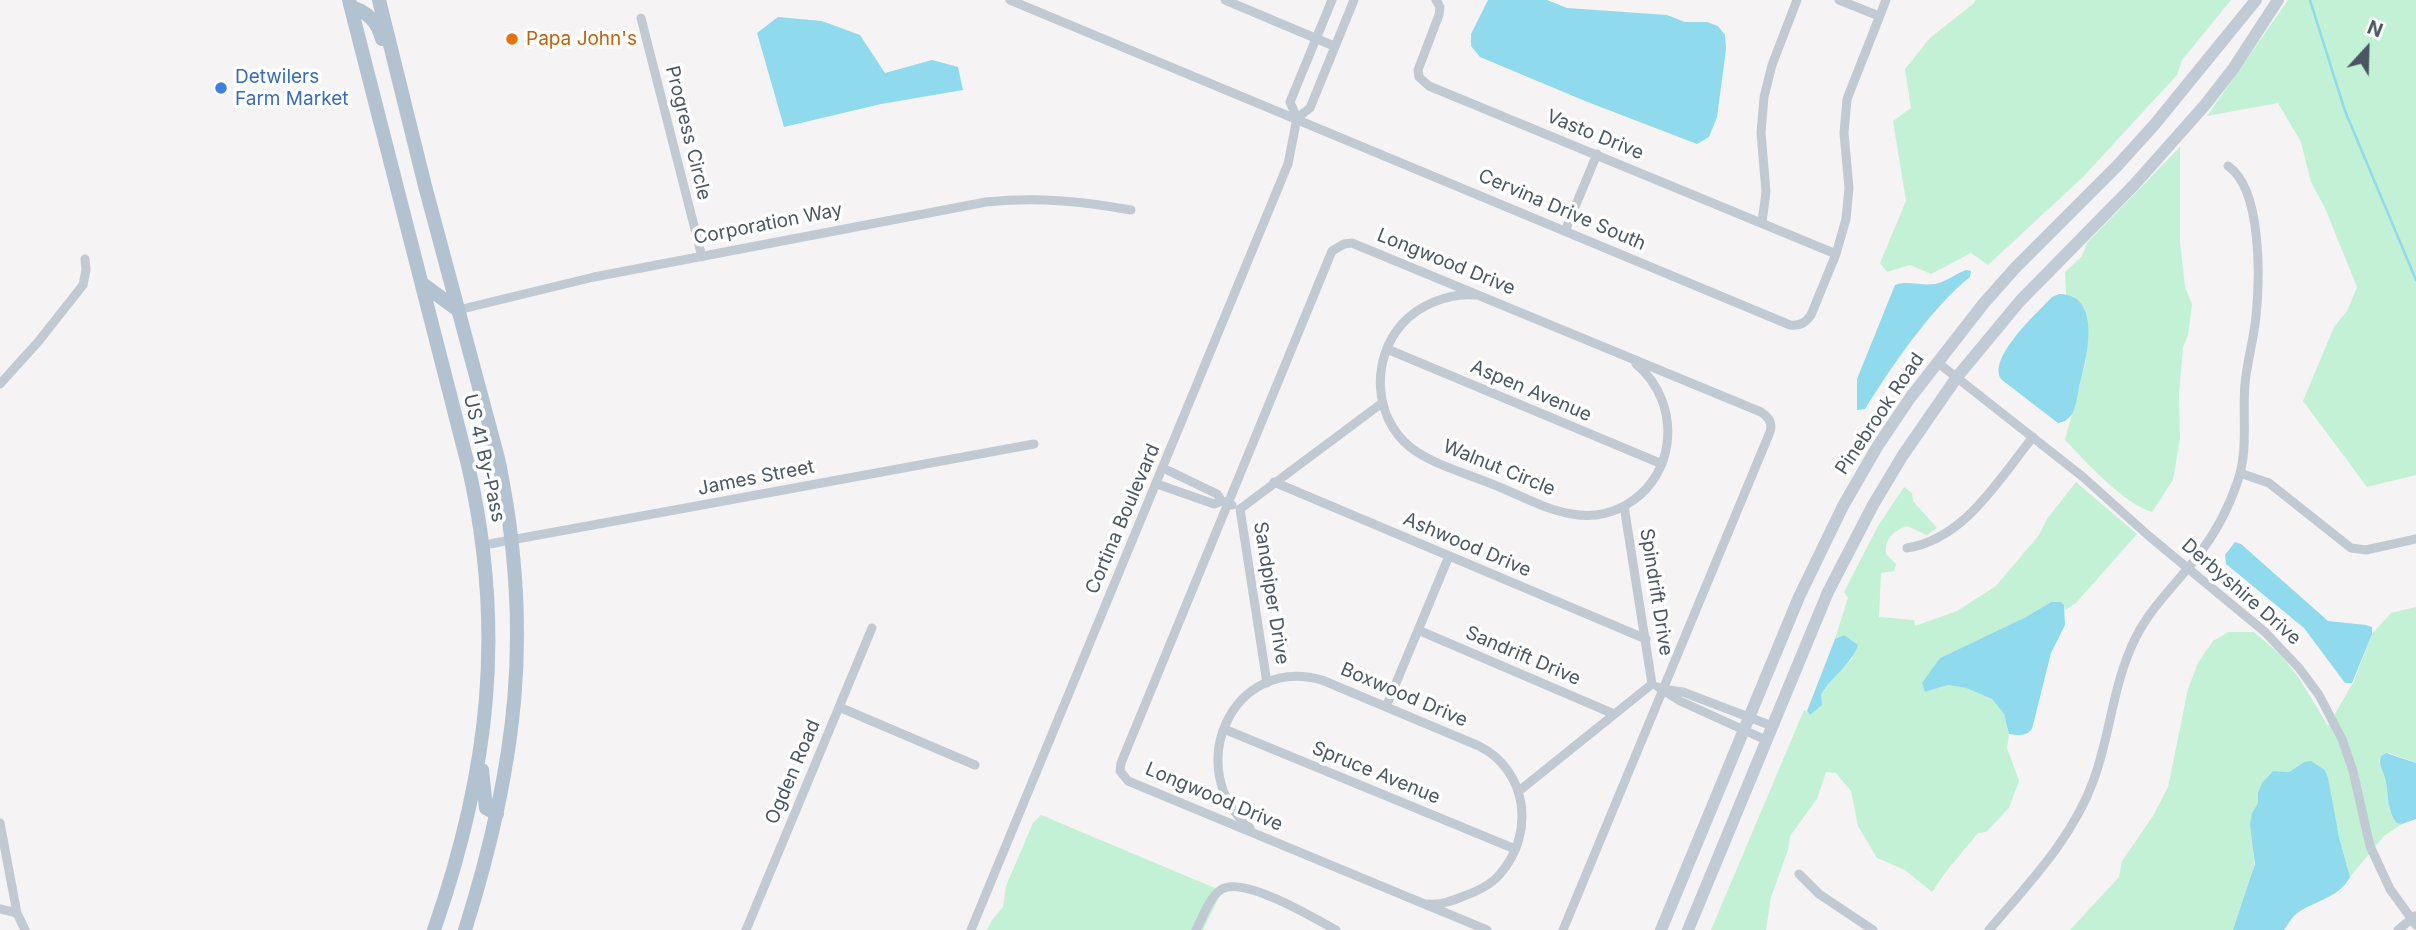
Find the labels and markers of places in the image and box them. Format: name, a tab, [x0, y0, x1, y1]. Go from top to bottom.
place label: Papa John's	[526, 28, 637, 50]
marker: Papa John's	[504, 31, 520, 47]
place label: Detwilers Farm Market	[235, 66, 348, 110]
marker: Detwilers Farm Market	[213, 80, 229, 96]

